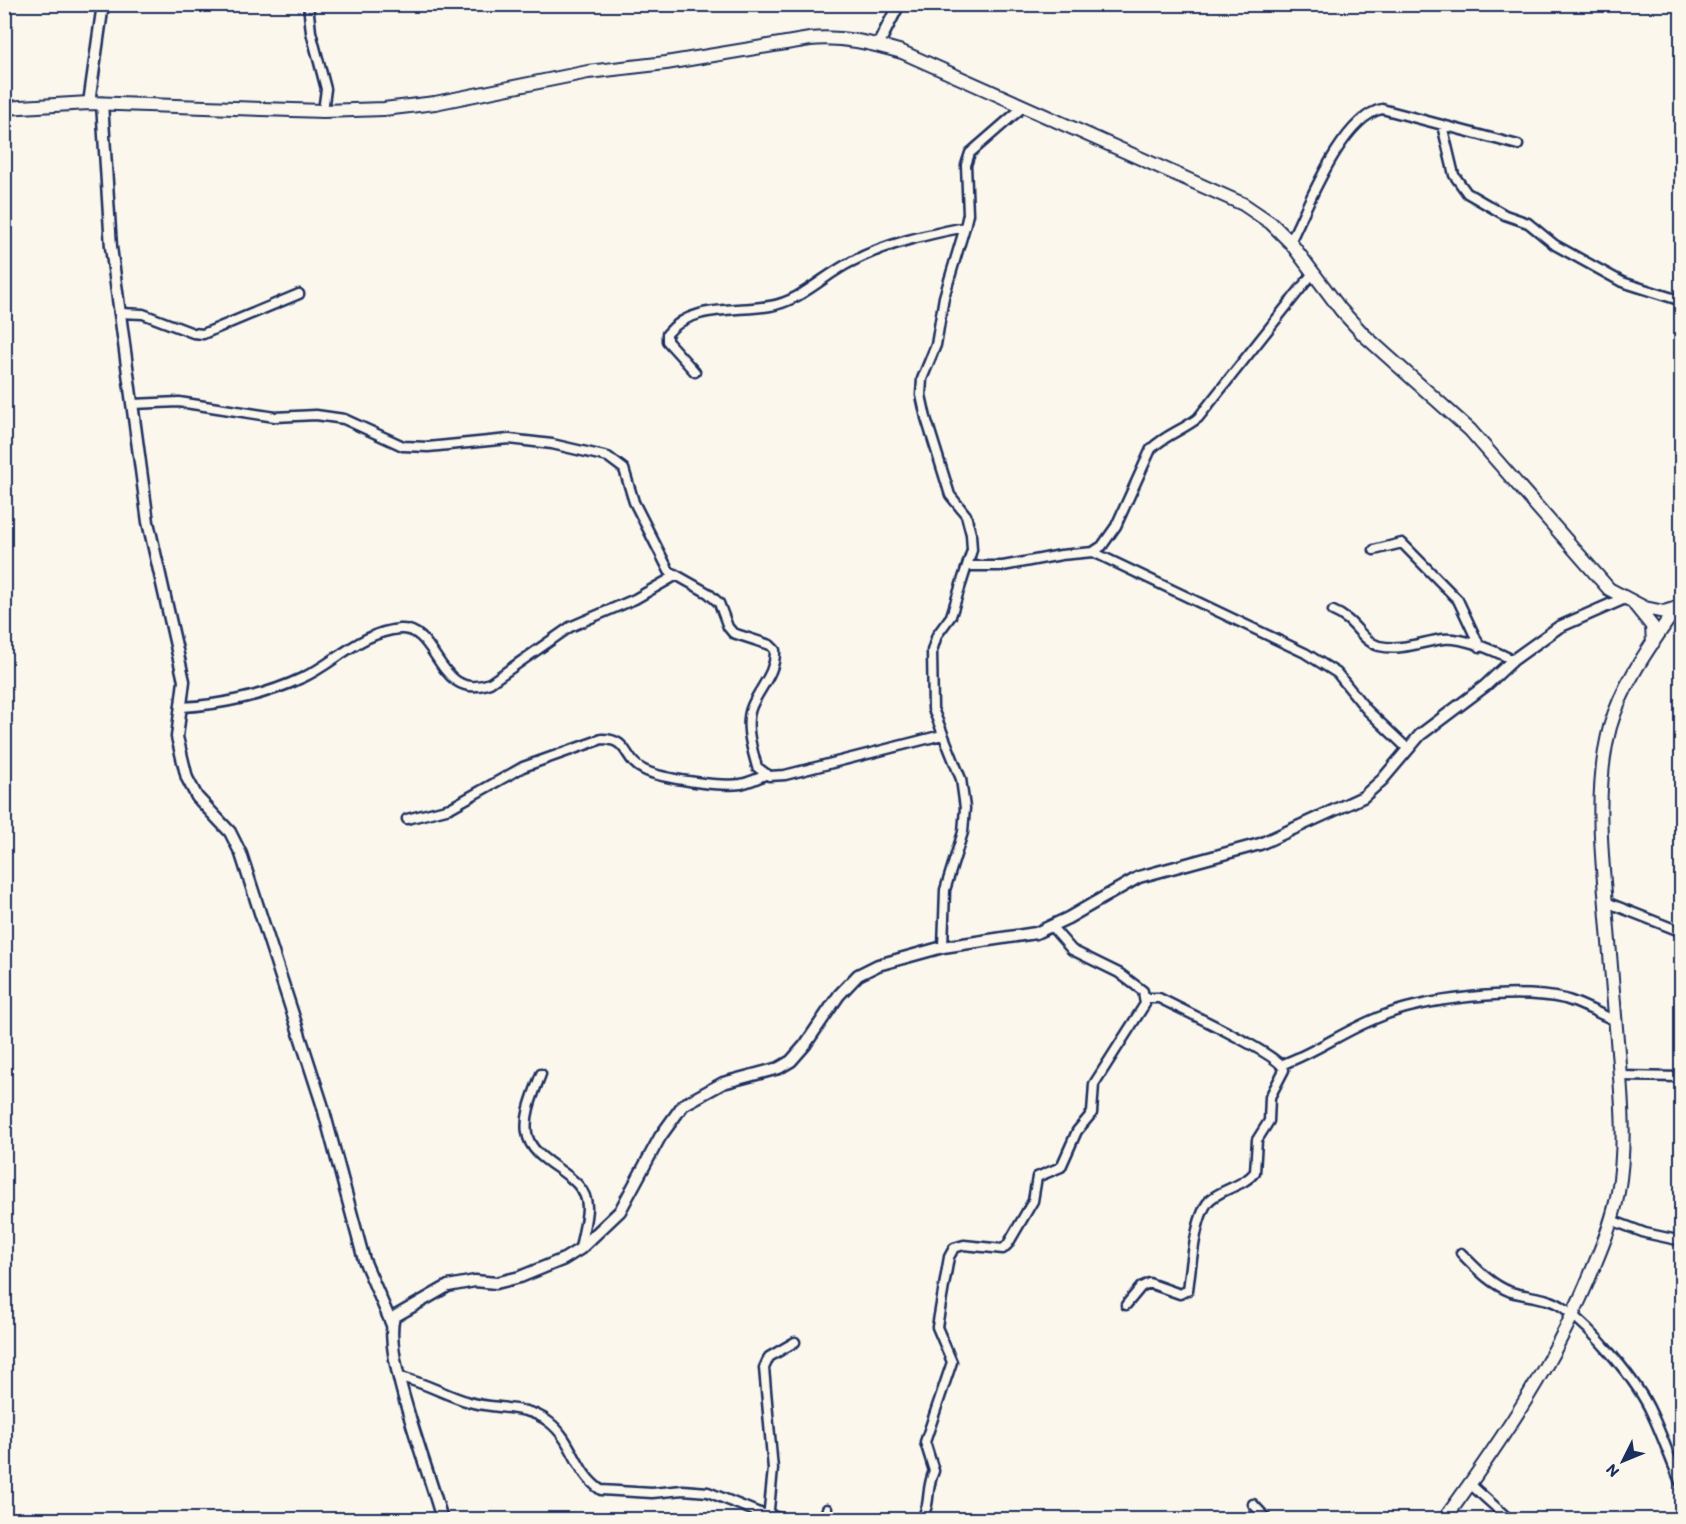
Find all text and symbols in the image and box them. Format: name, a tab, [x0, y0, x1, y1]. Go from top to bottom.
north arrow	[1593, 1431, 1653, 1491]
text: N	[1602, 1460, 1623, 1481]

